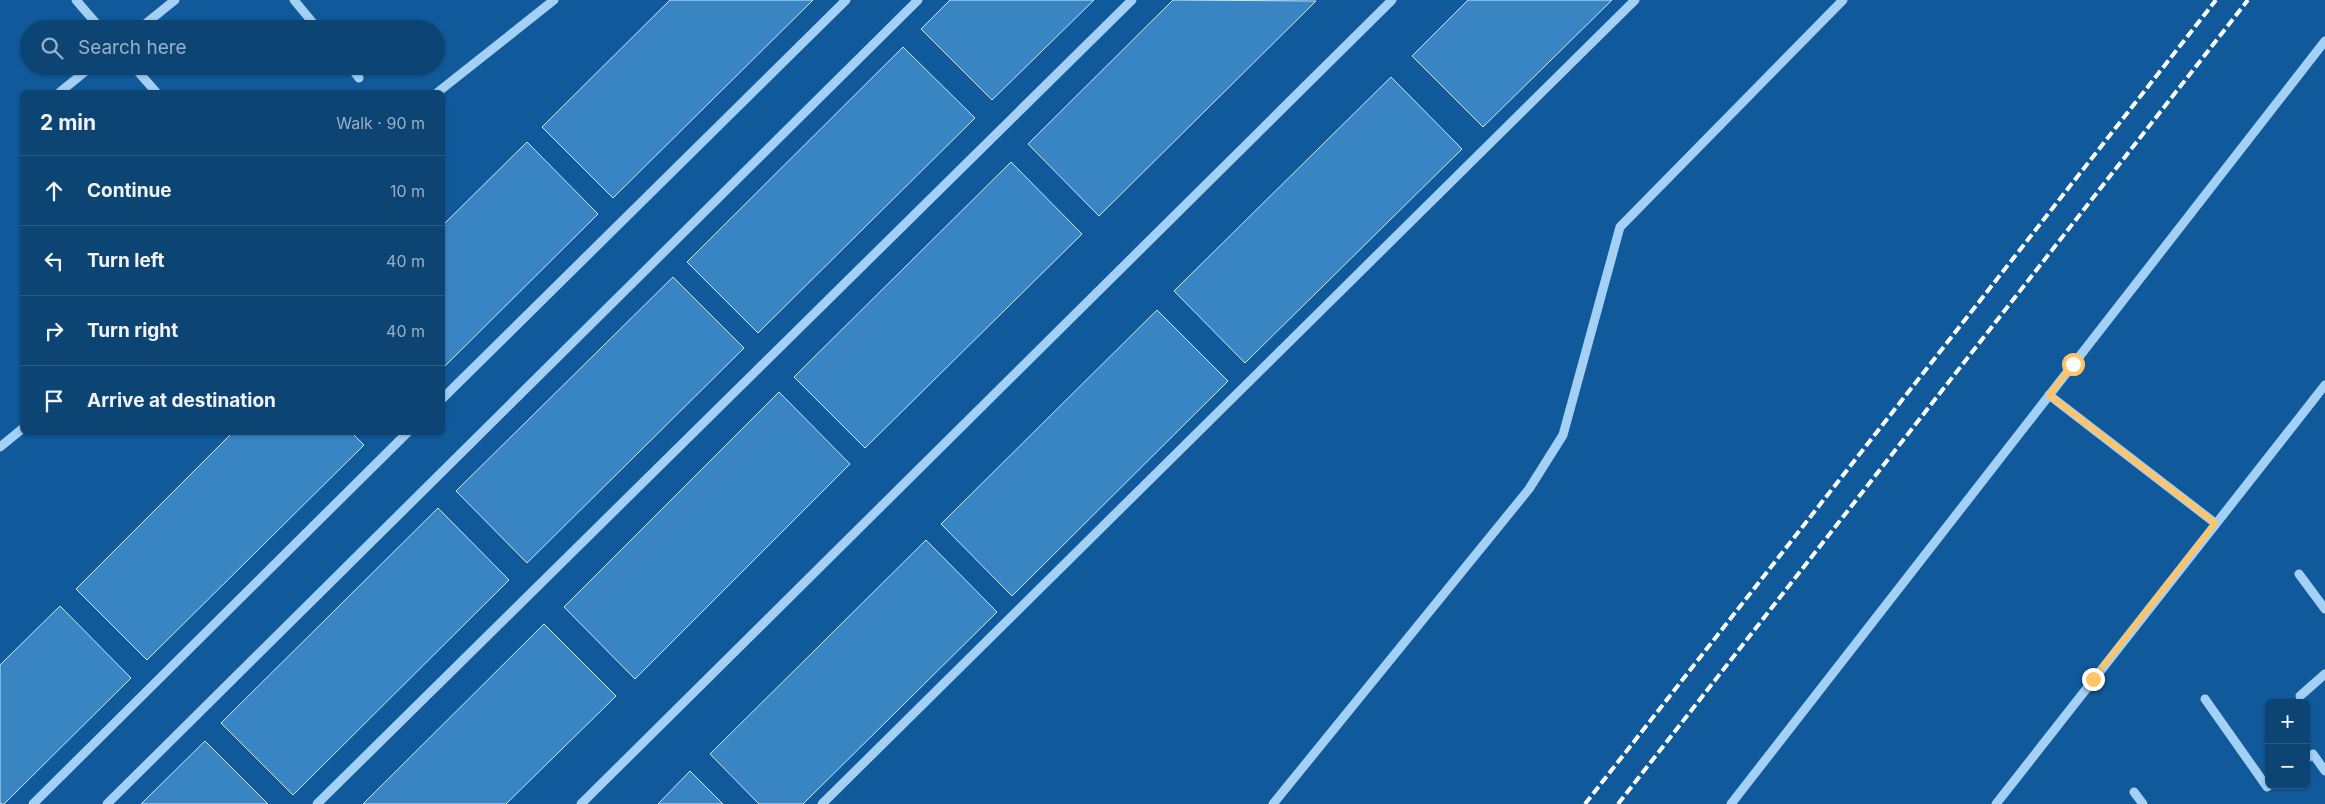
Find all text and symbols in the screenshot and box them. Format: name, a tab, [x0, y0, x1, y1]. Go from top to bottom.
search box	[20, 20, 445, 75]
icon: search	[38, 34, 66, 62]
text: Search here	[78, 36, 187, 59]
text: 2 min	[40, 110, 96, 135]
text: Walk · 90 m	[336, 113, 425, 133]
icon: ahead	[40, 177, 68, 205]
text: Continue	[87, 179, 172, 202]
text: 10 m	[390, 181, 425, 201]
icon: left	[40, 247, 68, 275]
text: Turn left	[87, 249, 165, 272]
text: 40 m	[386, 251, 425, 271]
icon: right	[40, 317, 68, 345]
text: Turn right	[87, 319, 178, 342]
text: 40 m	[386, 321, 425, 341]
route start	[2062, 353, 2085, 376]
icon: arrive	[40, 387, 68, 415]
text: Arrive at destination	[87, 389, 276, 412]
route end	[2082, 668, 2105, 691]
map controls	[2265, 699, 2310, 789]
button: +	[2265, 699, 2310, 744]
button: −	[2265, 744, 2310, 789]

